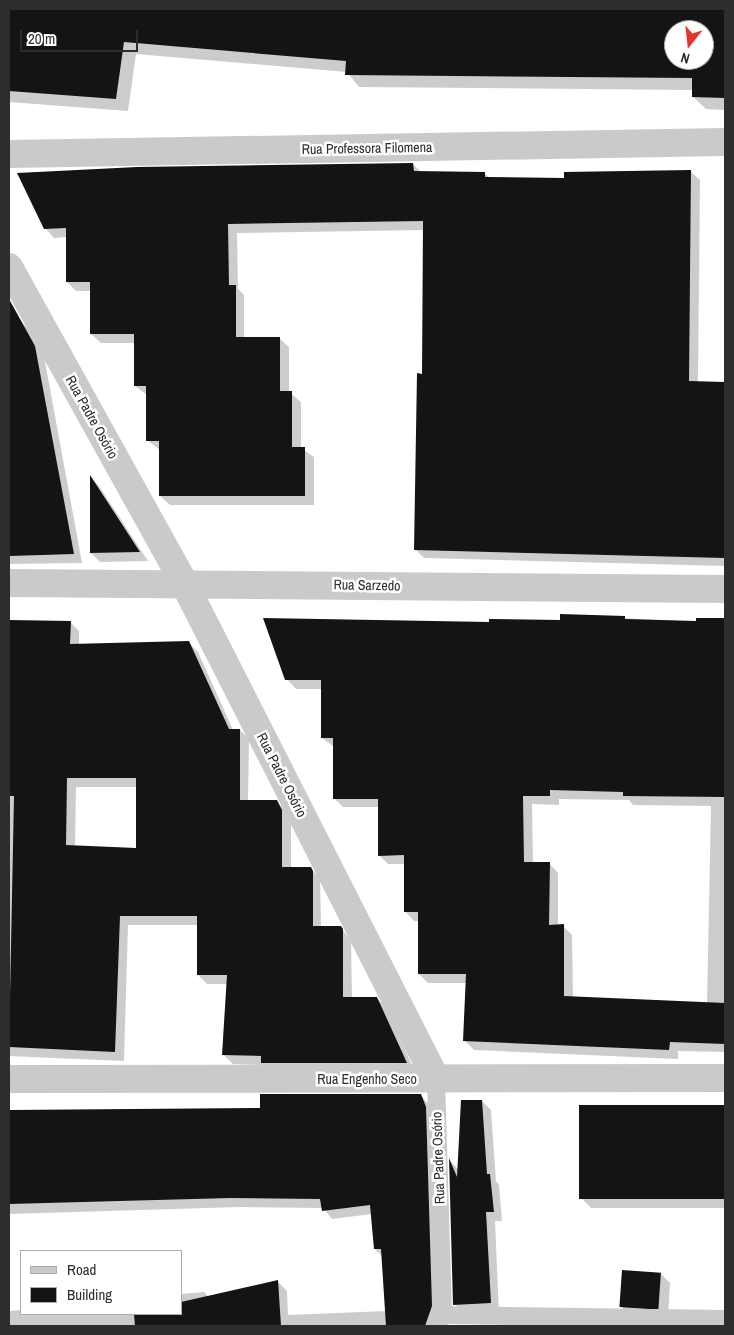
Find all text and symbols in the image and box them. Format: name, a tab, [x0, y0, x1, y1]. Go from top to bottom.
scale bar	[22, 20, 140, 52]
north arrow	[664, 20, 714, 70]
text: 20 m	[28, 28, 55, 49]
text: N	[679, 49, 692, 68]
street label: Rua Professora Filomena	[301, 138, 433, 158]
street label: Rua Padre Osório	[62, 372, 122, 462]
street label: Rua Sarzedo	[333, 576, 401, 594]
street label: Rua Padre Osório	[254, 730, 310, 820]
street label: Rua Engenho Seco	[317, 1071, 417, 1087]
street label: Rua Padre Osório	[428, 1111, 448, 1205]
legend	[20, 1250, 182, 1315]
text: Road	[67, 1259, 96, 1280]
text: Building	[67, 1284, 112, 1305]

